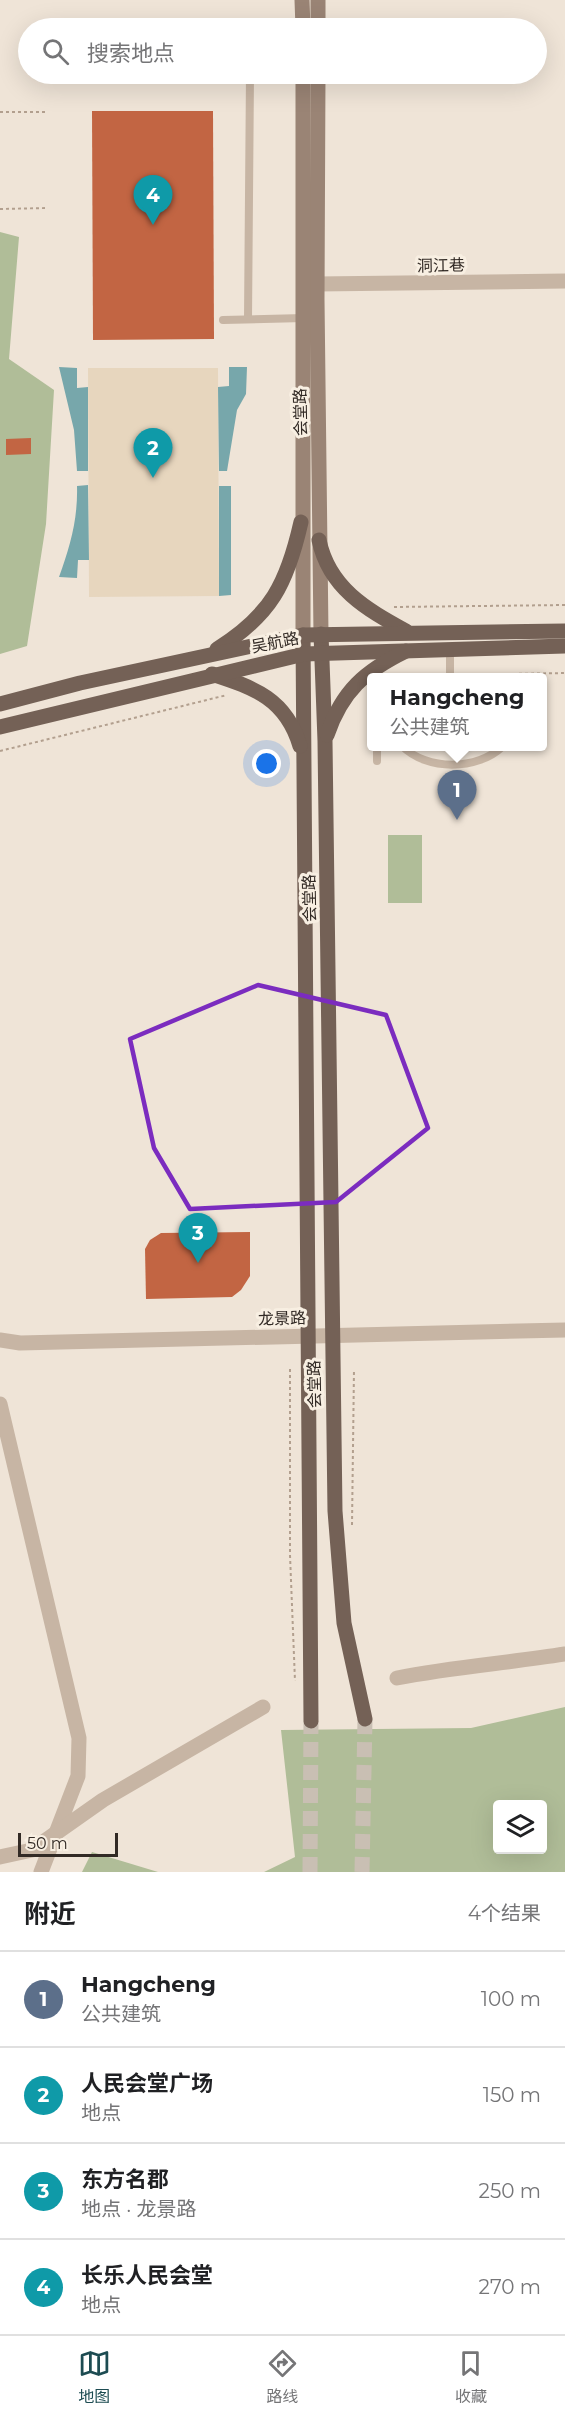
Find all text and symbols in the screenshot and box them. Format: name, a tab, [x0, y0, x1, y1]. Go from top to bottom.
search box	[18, 18, 547, 84]
icon: search	[39, 35, 72, 68]
text: 搜索地点	[87, 40, 175, 67]
pin: 4	[134, 176, 172, 225]
street label: 洞江巷	[417, 256, 465, 275]
street label: 会堂路	[291, 388, 310, 436]
pin: 2	[134, 428, 172, 478]
street label: 吴航路	[250, 629, 300, 656]
popup	[367, 673, 547, 751]
text: Hangcheng	[390, 684, 524, 711]
text: 公共建筑	[390, 715, 470, 739]
your location	[252, 749, 281, 778]
pin: 1	[438, 770, 476, 820]
street label: 会堂路	[300, 874, 319, 922]
pin: 3	[178, 1214, 218, 1263]
street label: 龙景路	[258, 1308, 306, 1329]
street label: 会堂路	[305, 1360, 324, 1408]
map controls	[493, 1800, 547, 1854]
button: layers	[493, 1800, 547, 1854]
scale bar	[18, 1830, 118, 1858]
text: 50 m	[27, 1834, 68, 1853]
text: 附近	[24, 1898, 76, 1930]
text: 4个结果	[468, 1901, 541, 1925]
text: Hangcheng	[81, 1971, 216, 1998]
text: 1	[40, 1987, 47, 2011]
text: 100 m	[481, 1987, 541, 2011]
text: 公共建筑	[81, 2002, 161, 2026]
text: 人民会堂广场	[81, 2070, 213, 2097]
text: 2	[38, 2083, 49, 2107]
text: 150 m	[483, 2083, 541, 2107]
text: 地点	[81, 2101, 121, 2125]
text: 东方名郡	[81, 2166, 169, 2193]
text: 3	[38, 2179, 49, 2203]
text: 250 m	[479, 2179, 541, 2203]
text: 地点 · 龙景路	[81, 2197, 197, 2221]
text: 长乐人民会堂	[81, 2262, 213, 2289]
text: 4	[37, 2275, 50, 2299]
text: 270 m	[479, 2275, 541, 2299]
text: 地点	[81, 2293, 121, 2317]
tab: 地图	[78, 2347, 111, 2407]
tab: 路线	[266, 2347, 299, 2407]
tab: 收藏	[454, 2347, 487, 2407]

